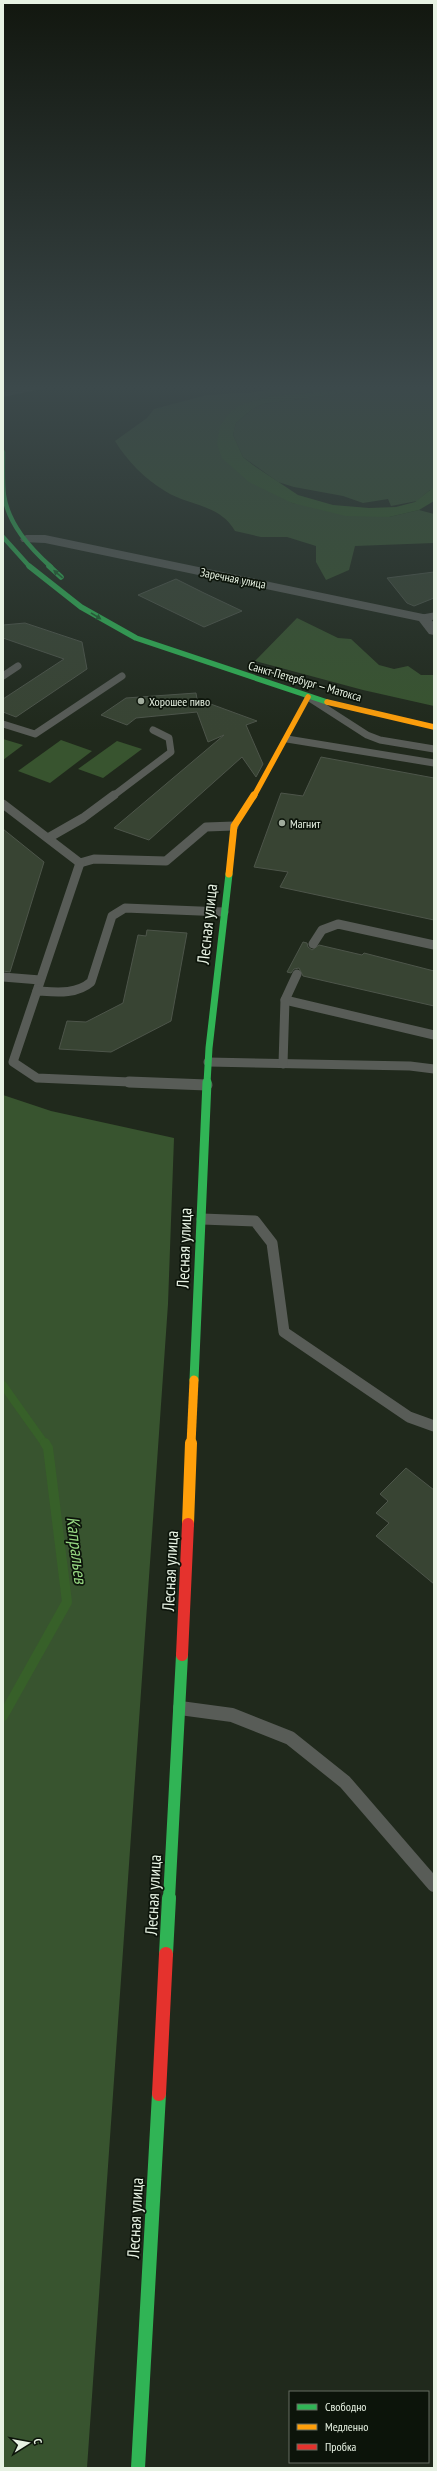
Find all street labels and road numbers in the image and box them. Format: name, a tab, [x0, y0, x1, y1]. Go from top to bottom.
street label: Заречная улица	[199, 564, 267, 592]
street label: Санкт-Петербург — Матокса	[247, 658, 364, 704]
street label: Лесная улица	[192, 883, 222, 966]
street label: Лесная улица	[172, 1207, 196, 1290]
street label: Лесная улица	[157, 1530, 183, 1613]
street label: Лесная улица	[140, 1854, 166, 1937]
street label: Лесная улица	[122, 2177, 148, 2260]

